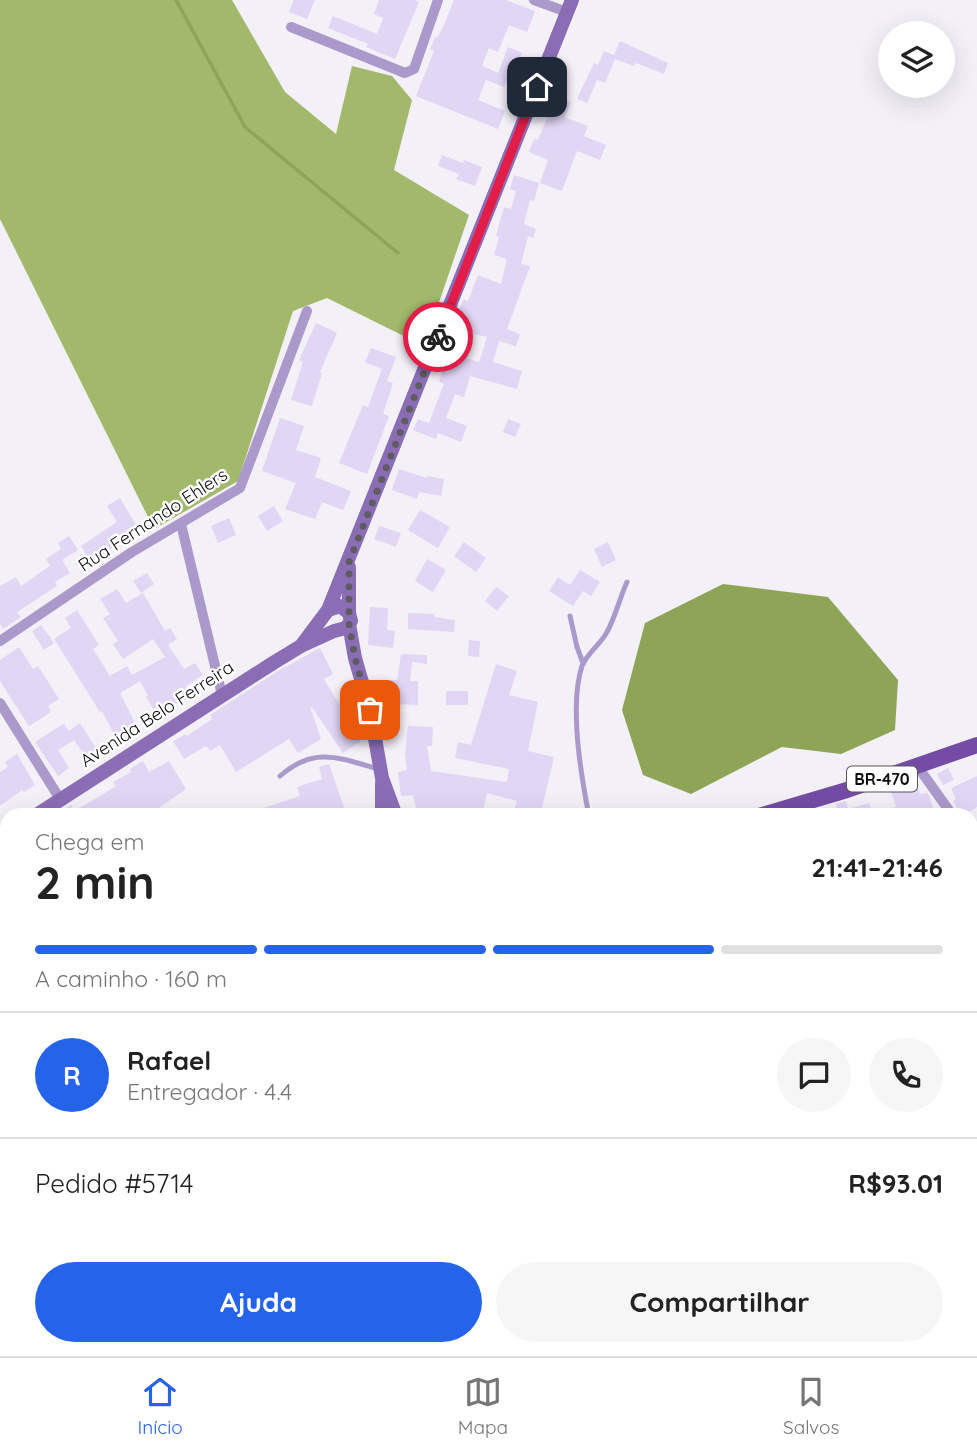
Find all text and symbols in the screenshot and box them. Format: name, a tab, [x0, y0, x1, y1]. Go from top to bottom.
map controls	[878, 21, 955, 98]
button: layers	[878, 21, 955, 98]
pin	[507, 57, 567, 117]
icon: home	[518, 68, 556, 106]
courier	[403, 302, 473, 372]
icon: bike	[419, 318, 457, 356]
street label: Rua Fernando Ehlers	[74, 463, 232, 576]
street label: Avenida Belo Ferreira	[76, 655, 238, 772]
pin	[340, 680, 400, 740]
icon: bag	[351, 691, 389, 729]
road number: BR-470	[847, 766, 917, 792]
text: Chega em	[35, 827, 144, 856]
text: 21:41–21:46	[811, 851, 943, 884]
text: 2 min	[35, 853, 155, 911]
text: A caminho · 160 m	[35, 964, 227, 993]
button: chat	[777, 1038, 851, 1112]
button: phone	[869, 1038, 943, 1112]
text: Rafael	[127, 1044, 211, 1077]
text: R	[63, 1059, 81, 1092]
text: Entregador · 4.4	[127, 1077, 292, 1106]
text: Pedido #5714	[35, 1167, 193, 1200]
text: R$93.01	[848, 1167, 943, 1200]
button: Ajuda	[35, 1262, 482, 1342]
button: Compartilhar	[496, 1262, 943, 1342]
tab: Início	[138, 1373, 183, 1439]
tab: Mapa	[458, 1373, 508, 1439]
tab: Salvos	[783, 1373, 839, 1439]

